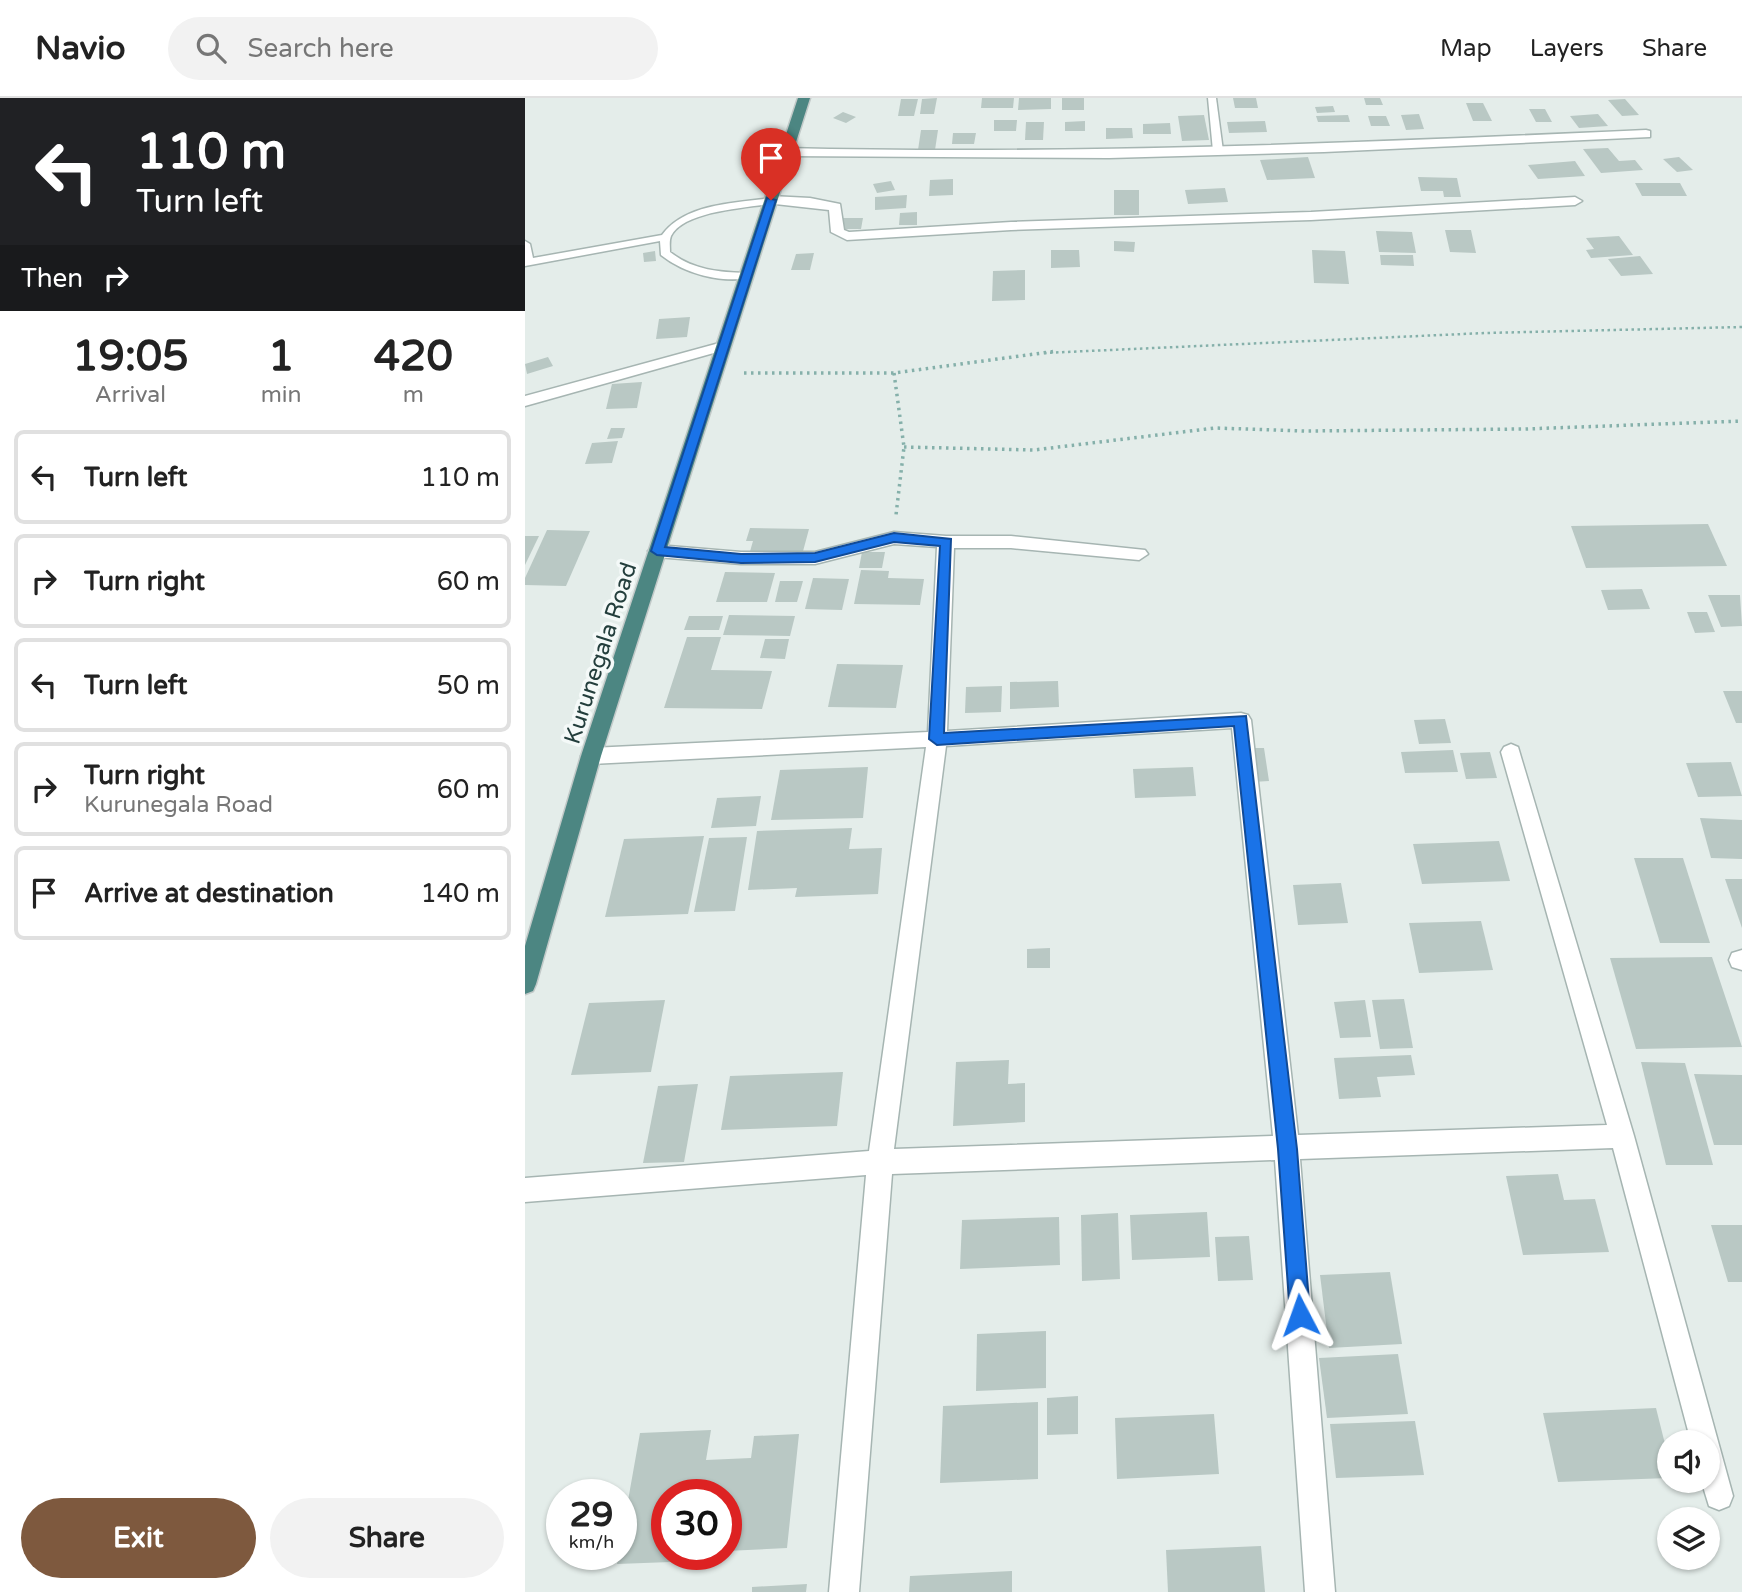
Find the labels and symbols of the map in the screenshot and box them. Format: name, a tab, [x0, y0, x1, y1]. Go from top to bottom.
pin	[741, 128, 801, 200]
street label: Kurunegala Road	[558, 559, 643, 748]
position arrow	[1263, 1278, 1337, 1352]
speed limit sign: 30	[651, 1479, 742, 1570]

